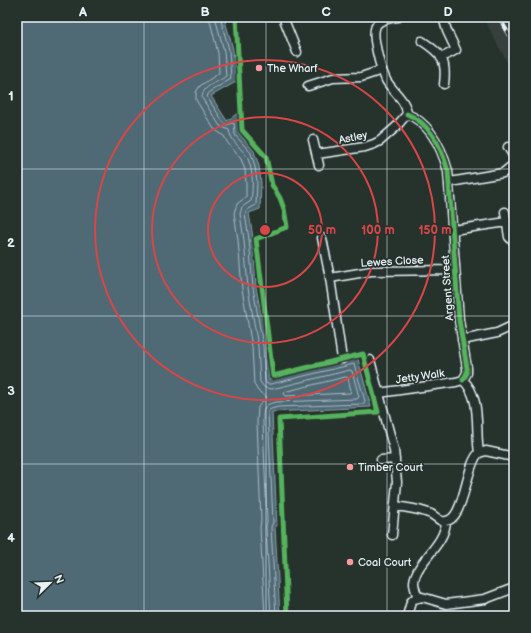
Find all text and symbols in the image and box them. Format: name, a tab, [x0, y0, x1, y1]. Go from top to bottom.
text: A	[78, 4, 87, 20]
text: B	[200, 4, 210, 20]
text: C	[321, 4, 331, 20]
text: D	[443, 4, 453, 20]
place label: The Wharf	[267, 62, 318, 75]
marker: The Wharf	[254, 63, 264, 73]
text: 1	[8, 88, 14, 104]
street label: Astley	[338, 128, 369, 147]
centre of rings	[258, 223, 272, 237]
text: 50 m	[308, 223, 336, 238]
text: 100 m	[361, 223, 395, 238]
text: 150 m	[419, 223, 451, 238]
text: 2	[7, 235, 15, 251]
street label: Lewes Close	[360, 253, 424, 270]
street label: Argent Street	[439, 254, 456, 321]
street label: Jetty Walk	[395, 367, 446, 386]
text: 3	[7, 383, 15, 399]
place label: Timber Court	[358, 461, 424, 474]
marker: Timber Court	[345, 462, 355, 472]
text: 4	[7, 530, 15, 546]
place label: Coal Court	[358, 556, 412, 569]
marker: Coal Court	[345, 557, 355, 567]
north arrow	[30, 563, 70, 603]
text: N	[51, 573, 66, 586]

